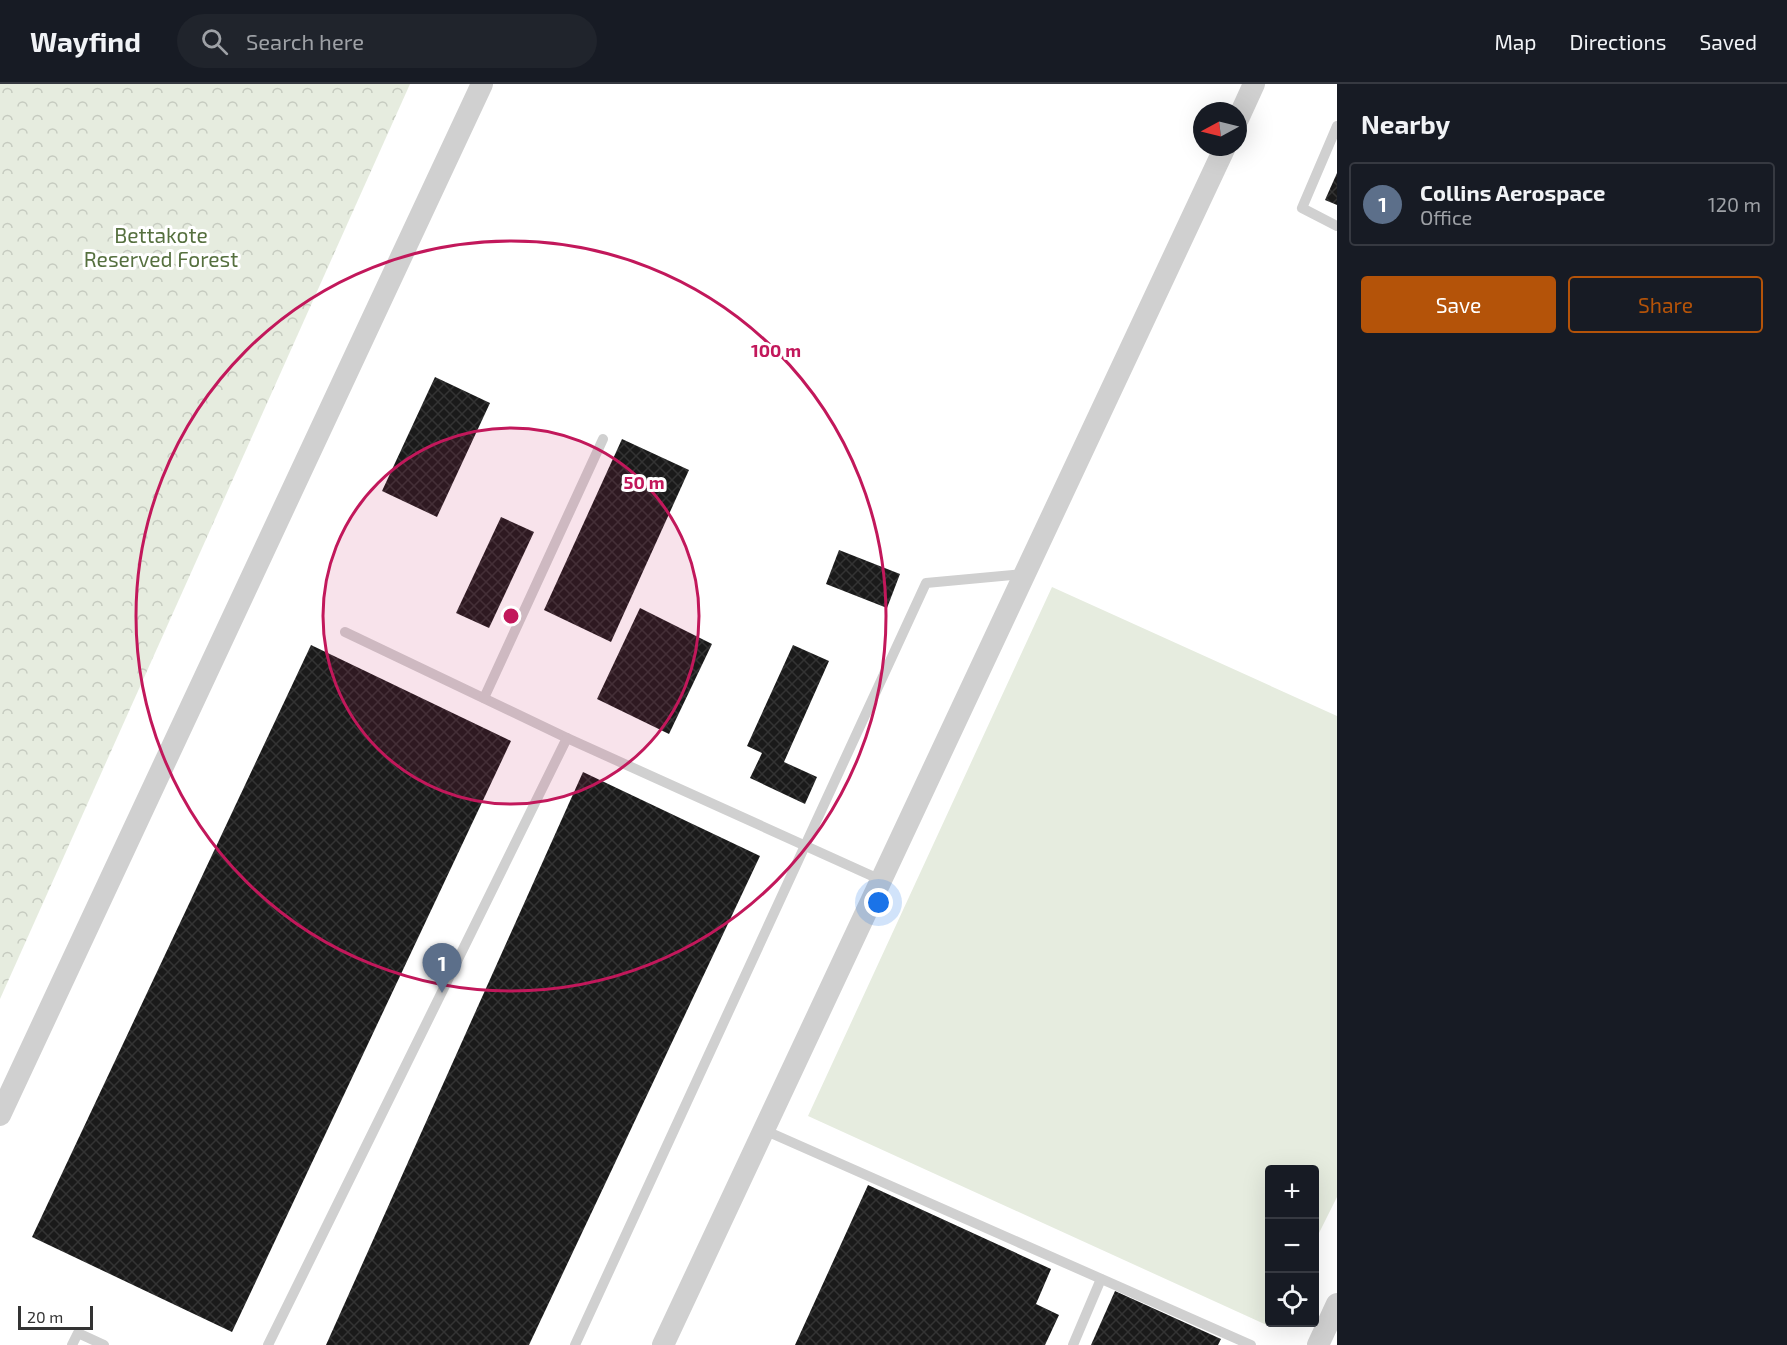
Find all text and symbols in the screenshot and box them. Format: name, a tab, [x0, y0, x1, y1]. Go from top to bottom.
search box	[177, 14, 597, 68]
text: Wayfind	[30, 24, 141, 58]
icon: search	[198, 25, 231, 58]
text: Search here	[246, 28, 364, 54]
text: Map	[1494, 29, 1537, 54]
text: Directions	[1570, 29, 1666, 54]
text: Saved	[1699, 29, 1757, 54]
north arrow	[1193, 102, 1247, 156]
text: Nearby	[1361, 108, 1450, 139]
text: Collins Aerospace	[1420, 179, 1605, 205]
text: 1	[1378, 192, 1387, 216]
text: 120 m	[1708, 192, 1761, 216]
text: Office	[1420, 205, 1472, 229]
park label: Bettakote Reserved Forest	[84, 222, 238, 271]
button: Save	[1361, 276, 1556, 333]
button: Share	[1568, 276, 1763, 333]
text: 100 m	[751, 339, 801, 361]
text: 50 m	[623, 471, 665, 493]
centre of rings	[501, 606, 521, 626]
your location	[864, 888, 893, 917]
pin: 1	[422, 944, 462, 993]
map controls	[1265, 1165, 1319, 1327]
button: +	[1265, 1165, 1319, 1219]
button: −	[1265, 1219, 1319, 1273]
button: locate	[1265, 1273, 1319, 1327]
scale bar	[18, 1303, 93, 1330]
text: 20 m	[27, 1307, 63, 1326]

